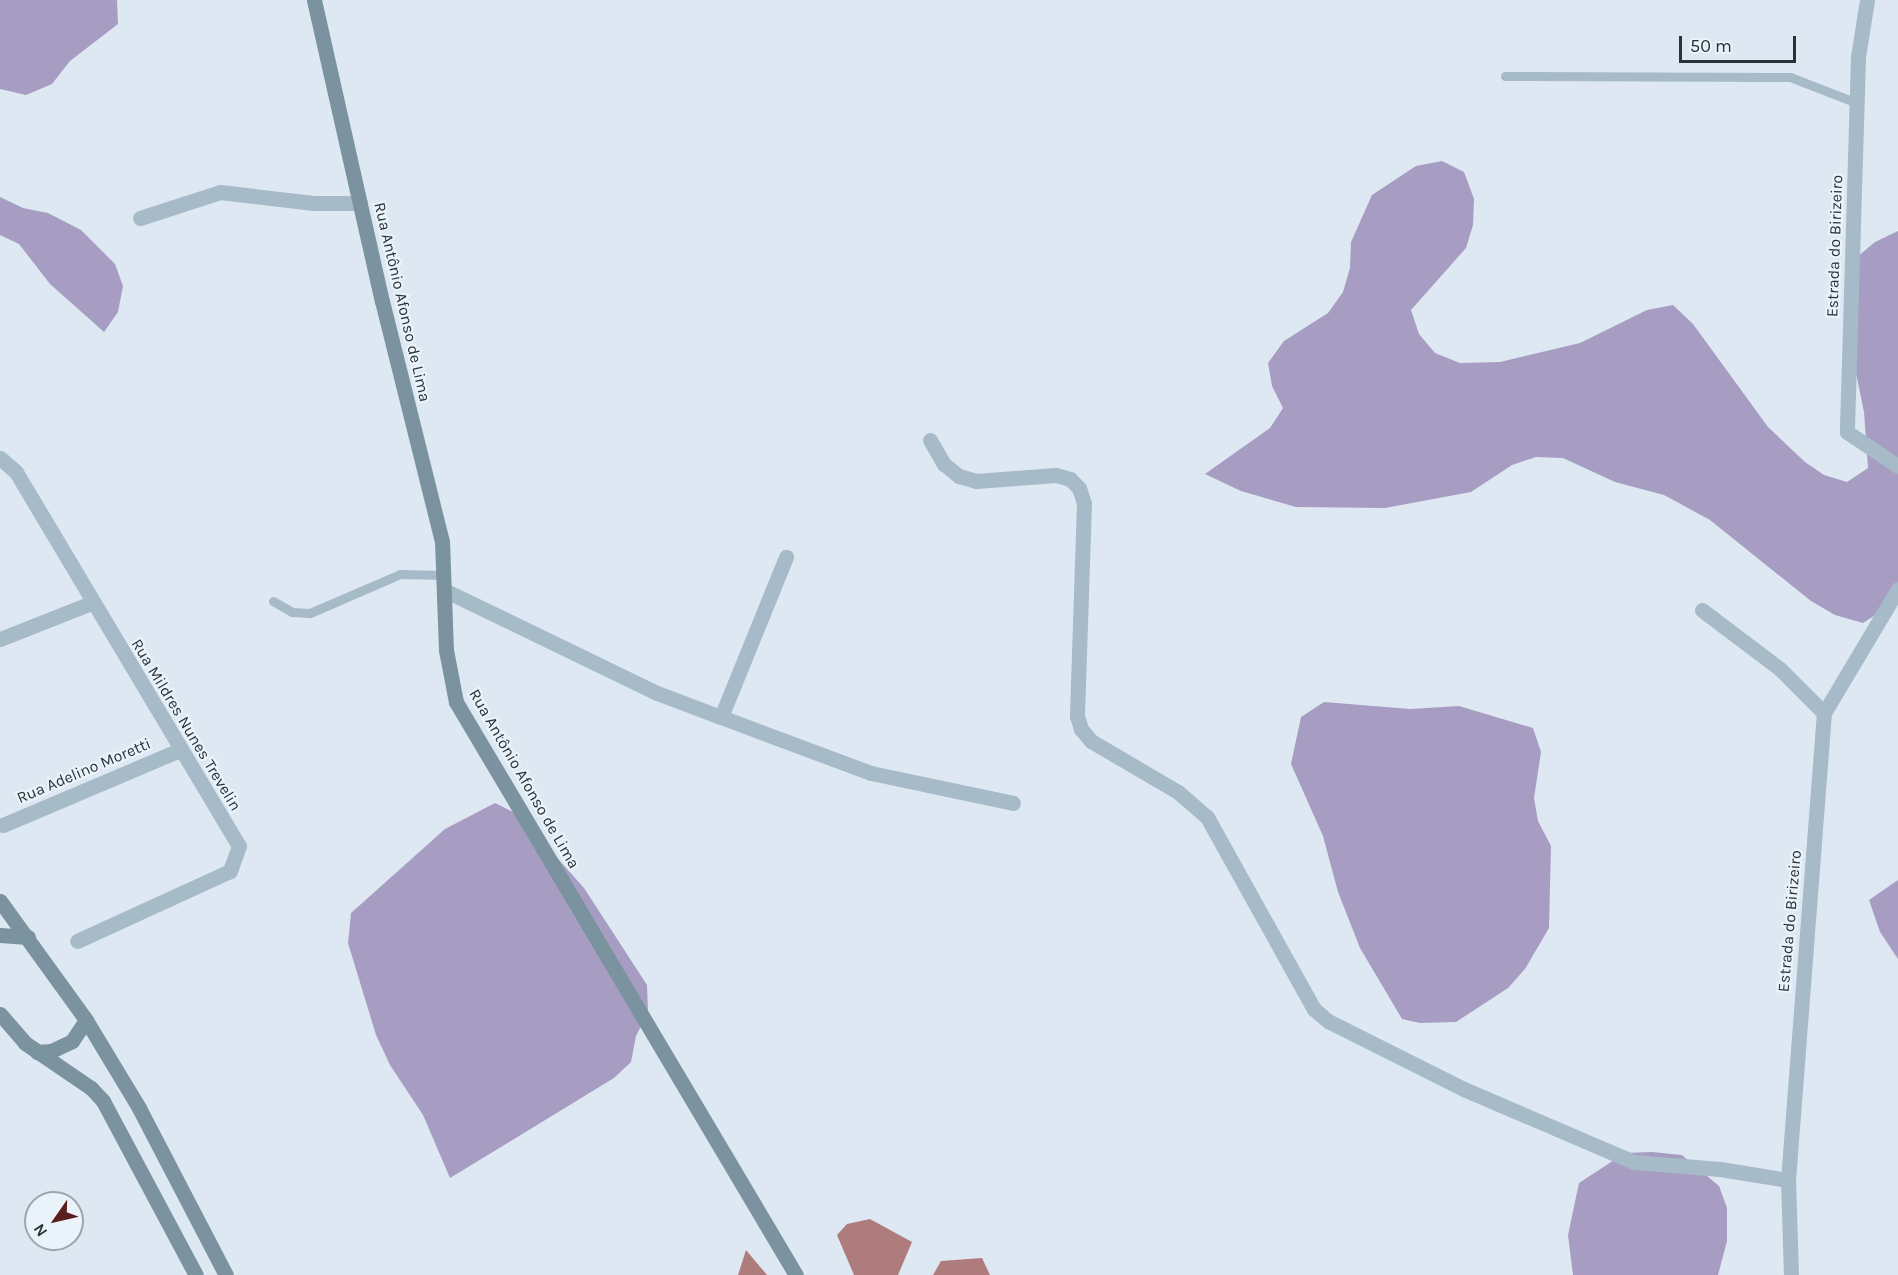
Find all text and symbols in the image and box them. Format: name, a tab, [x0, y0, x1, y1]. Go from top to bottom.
scale bar	[1682, 24, 1799, 62]
text: 50 m	[1690, 35, 1732, 57]
street label: Estrada do Birizeiro	[1823, 174, 1847, 318]
street label: Rua Antônio Afonso de Lima	[370, 200, 434, 404]
street label: Rua Mildres Nunes Trevelin	[127, 635, 245, 815]
street label: Rua Antônio Afonso de Lima	[465, 686, 583, 872]
street label: Rua Adelino Moretti	[14, 734, 154, 808]
street label: Estrada do Birizeiro	[1774, 849, 1806, 993]
north arrow	[24, 1191, 84, 1251]
text: N	[29, 1220, 51, 1240]

